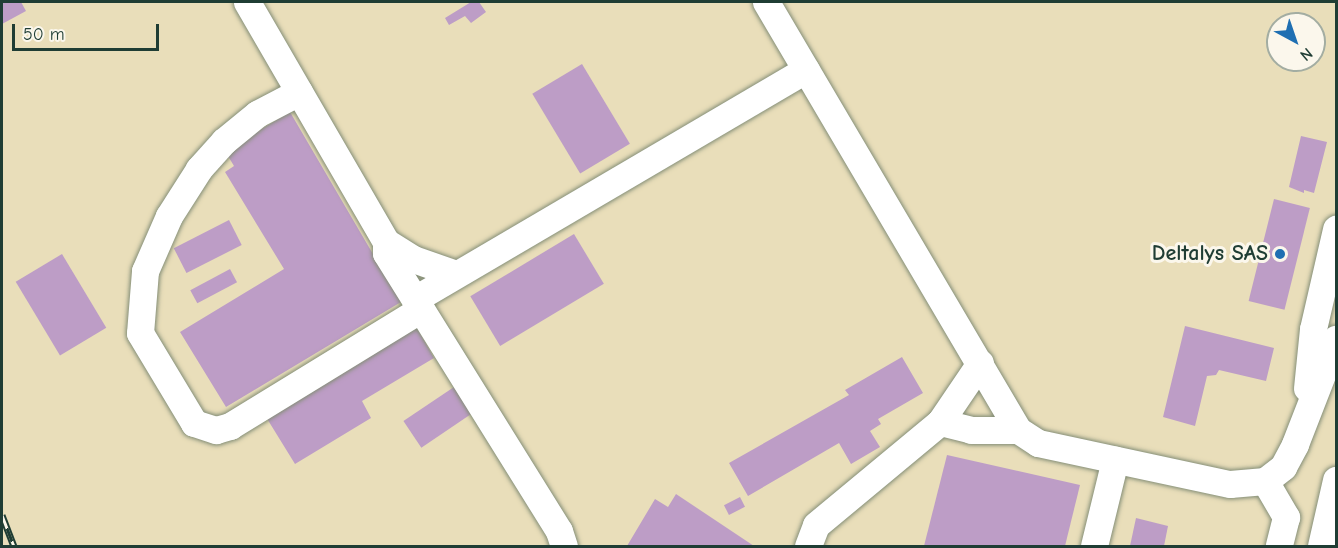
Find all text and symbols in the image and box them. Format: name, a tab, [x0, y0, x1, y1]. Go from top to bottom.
scale bar	[15, 12, 162, 50]
north arrow	[1266, 12, 1326, 72]
text: 50 m	[23, 24, 65, 45]
text: N	[1297, 44, 1316, 65]
place label: Deltalys SAS	[1152, 241, 1268, 267]
marker: Deltalys SAS	[1273, 247, 1287, 261]

